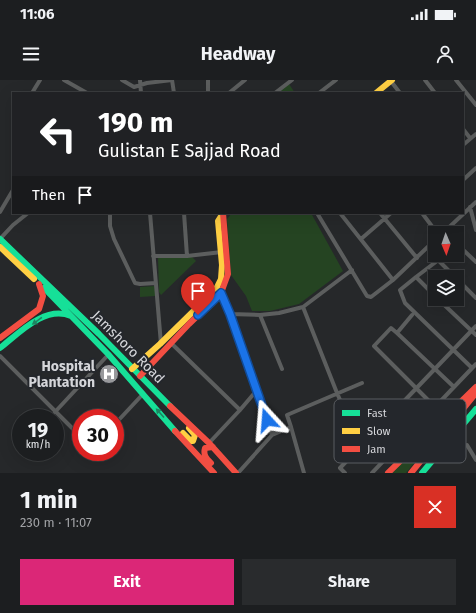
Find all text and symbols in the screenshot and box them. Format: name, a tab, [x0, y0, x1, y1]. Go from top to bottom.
text: 11:06	[20, 5, 55, 23]
icon: menu	[20, 43, 42, 65]
text: Headway	[201, 43, 275, 65]
icon: person	[434, 43, 456, 65]
text: 190 m	[98, 106, 173, 139]
icon: left	[32, 108, 84, 160]
text: Gulistan E Sajjad Road	[98, 140, 281, 162]
icon: arrive	[74, 184, 96, 206]
text: Then	[32, 186, 66, 204]
north arrow	[428, 226, 464, 262]
map controls	[428, 226, 464, 306]
button: layers	[428, 270, 464, 306]
pin	[181, 274, 215, 315]
icon: arrive	[187, 280, 209, 302]
street label: Jamshoro Road	[88, 307, 168, 387]
one-way arrow	[32, 317, 42, 325]
place label: Hospital Plantation	[28, 358, 96, 391]
hospital icon: Hospital Plantation	[98, 363, 120, 385]
position arrow	[246, 399, 288, 441]
legend	[334, 399, 466, 463]
text: Fast	[367, 407, 387, 420]
one-way arrow	[155, 408, 164, 418]
speed limit sign: 30	[72, 409, 124, 461]
text: 19	[28, 418, 48, 442]
text: Slow	[367, 425, 391, 438]
text: km/h	[26, 439, 50, 451]
text: Jam	[367, 443, 386, 456]
text: 1 min	[20, 486, 78, 514]
button: close	[414, 486, 456, 528]
text: 230 m · 11:07	[20, 515, 92, 530]
button: Exit	[20, 559, 234, 605]
button: Share	[242, 559, 456, 605]

